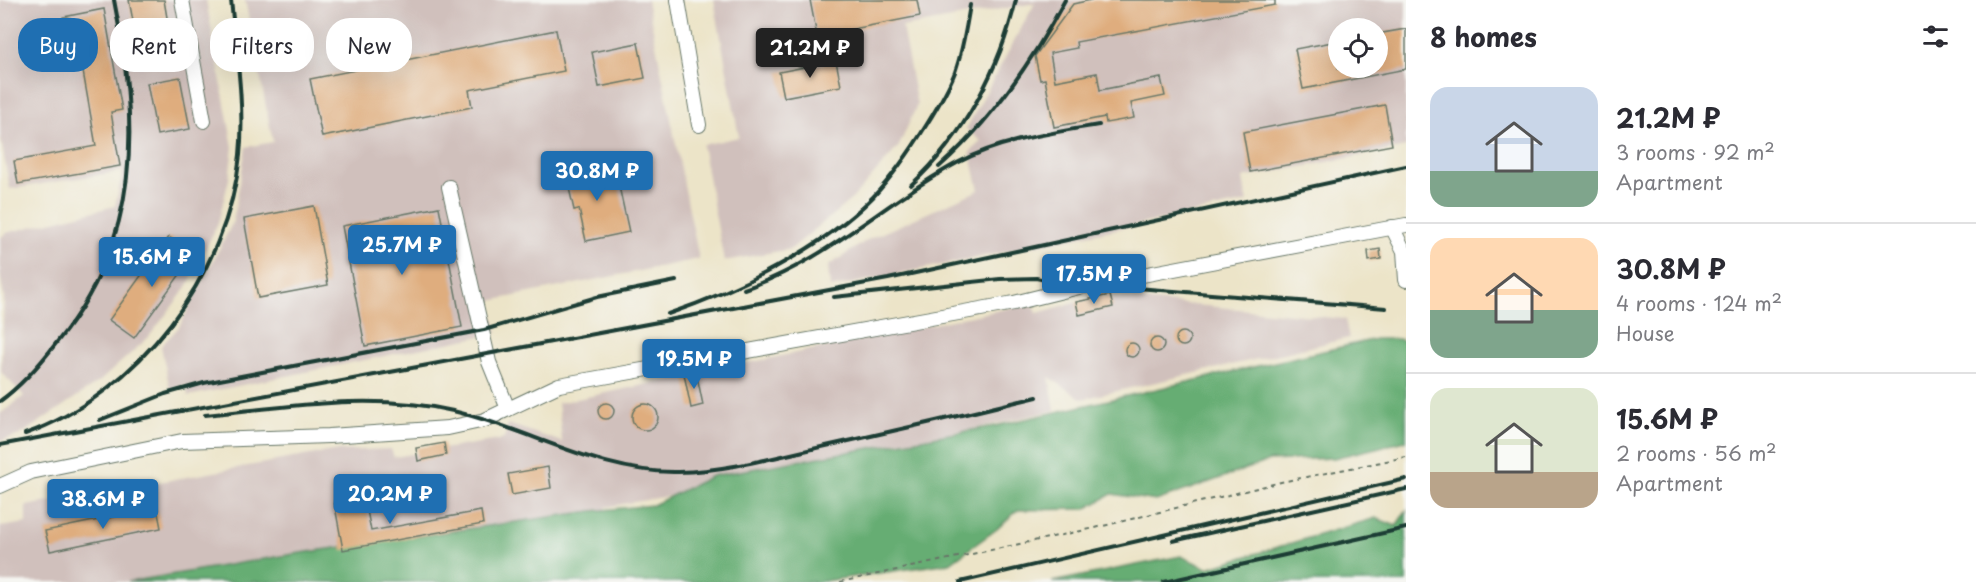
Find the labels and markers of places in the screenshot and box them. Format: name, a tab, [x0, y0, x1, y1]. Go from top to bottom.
pin: 21.2M ₽	[755, 28, 865, 79]
pin: 30.8M ₽	[542, 151, 652, 202]
pin: 25.7M ₽	[347, 225, 457, 276]
pin: 15.6M ₽	[97, 237, 207, 288]
pin: 17.5M ₽	[1039, 254, 1149, 305]
pin: 19.5M ₽	[639, 339, 749, 390]
pin: 20.2M ₽	[335, 474, 445, 525]
pin: 38.6M ₽	[48, 479, 158, 530]

